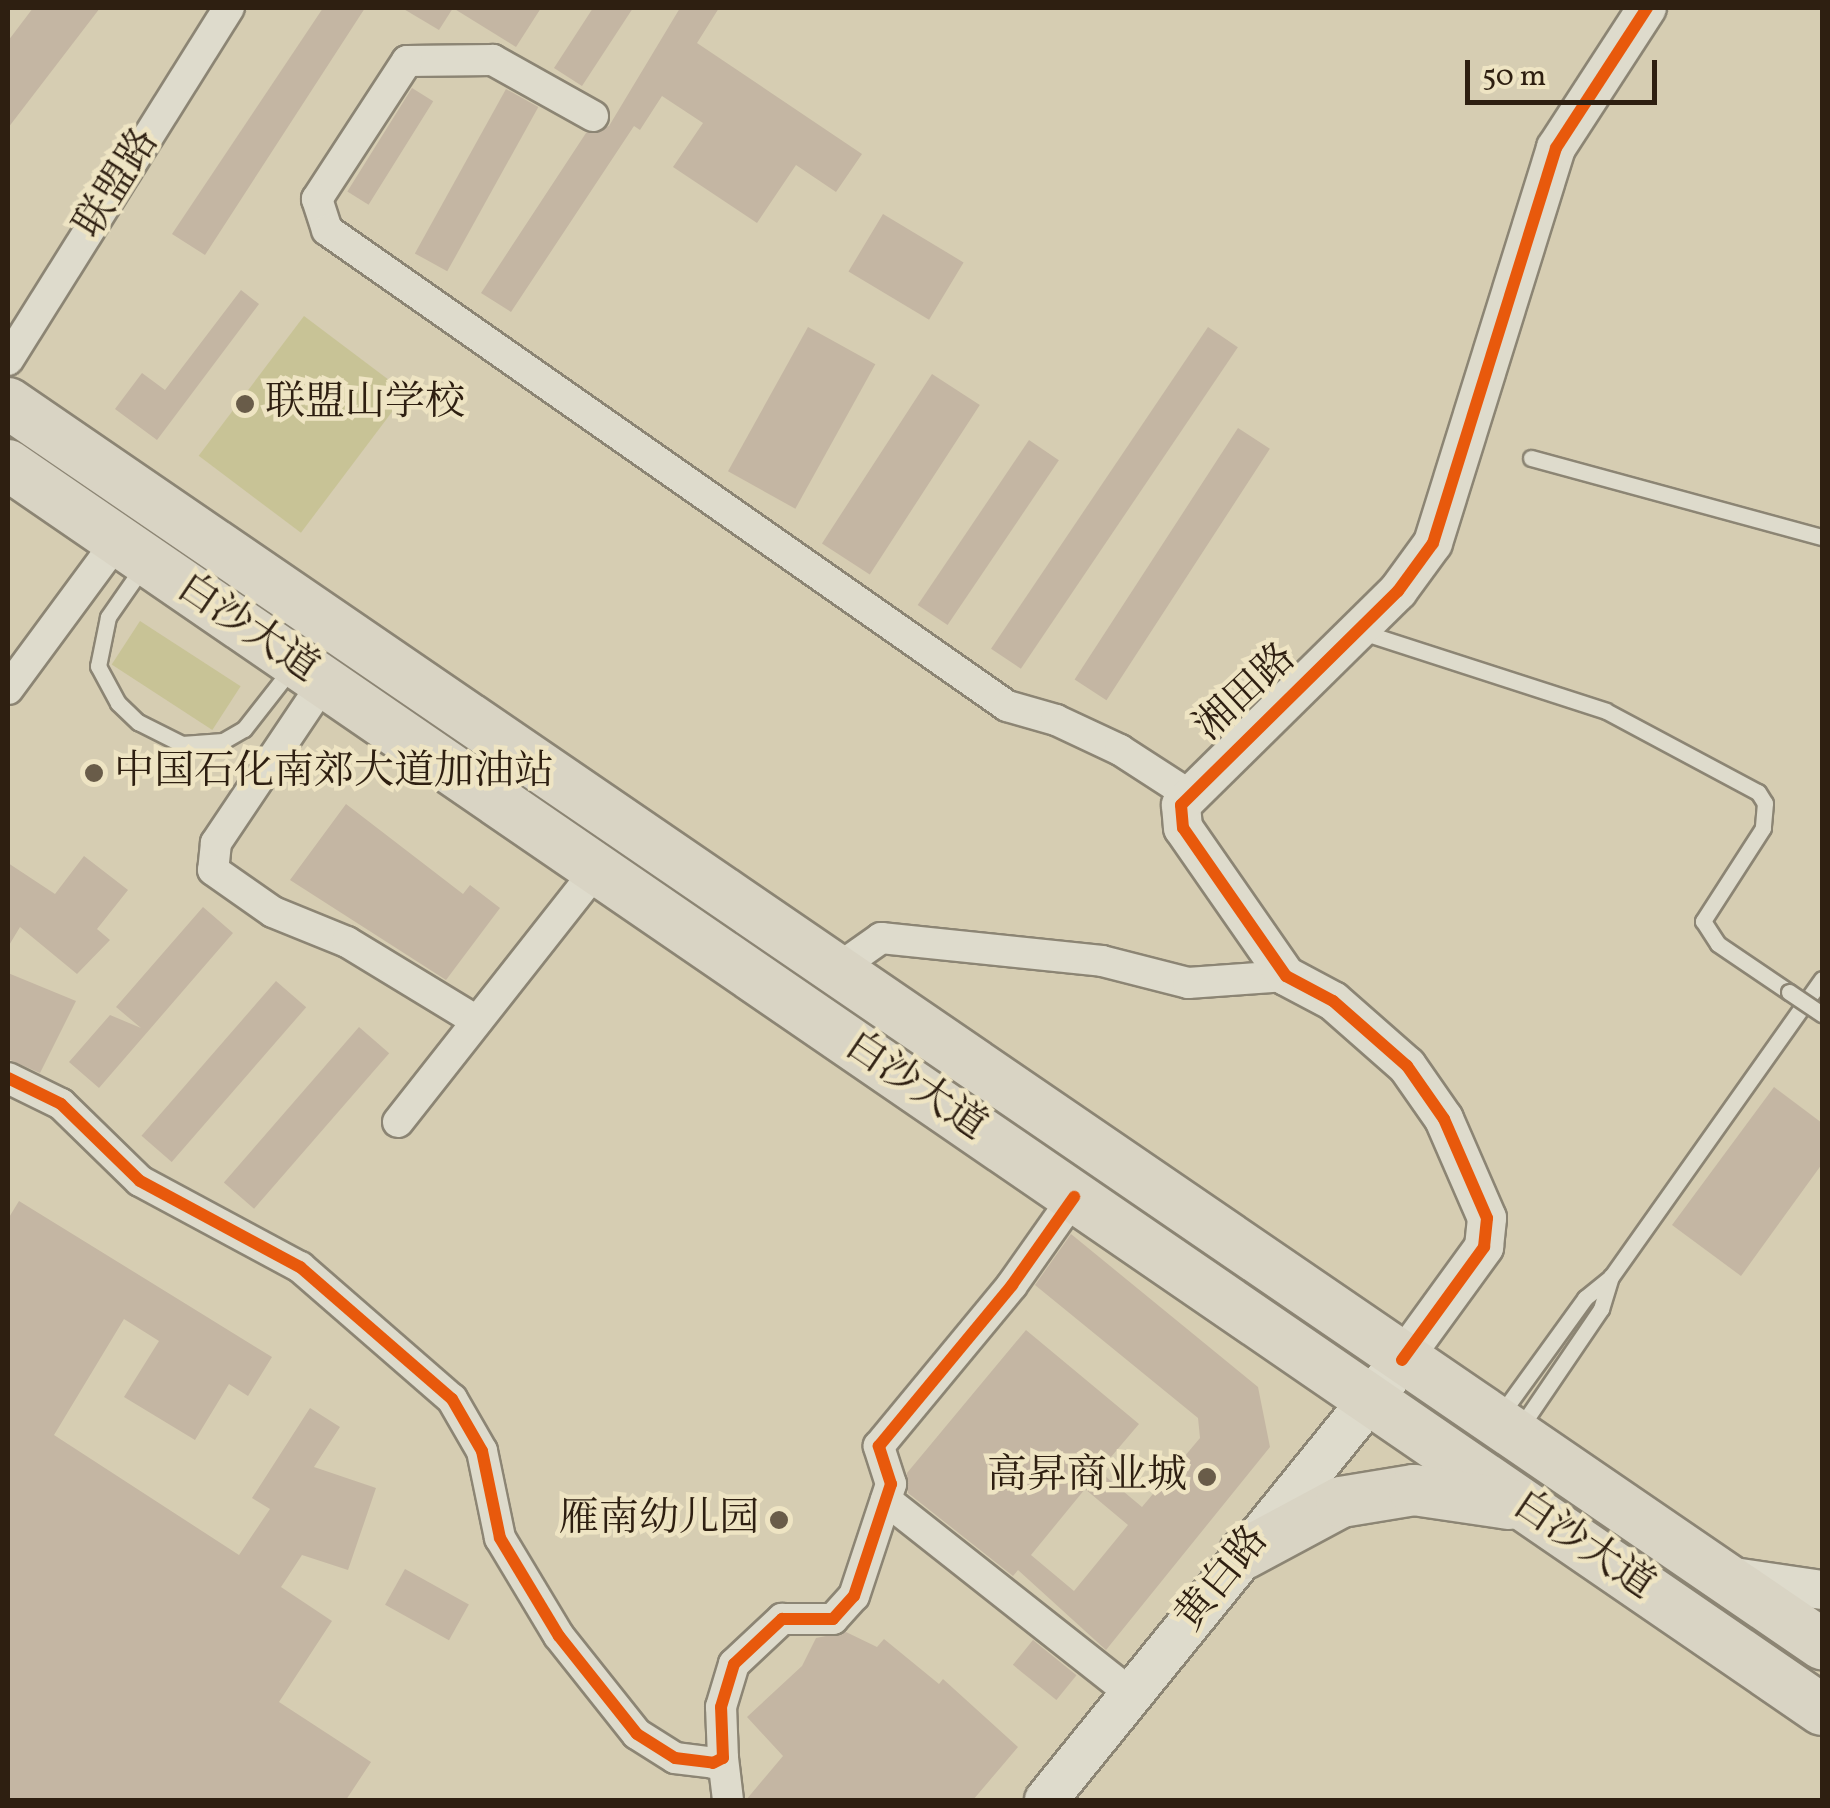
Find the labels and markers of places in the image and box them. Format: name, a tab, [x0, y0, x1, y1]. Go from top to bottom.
place label: 联盟山学校	[265, 380, 465, 428]
marker: 联盟山学校	[234, 393, 256, 415]
place label: 中国石化南郊大道加油站	[114, 749, 554, 797]
marker: 中国石化南郊大道加油站	[83, 762, 105, 784]
place label: 高昇商业城	[987, 1453, 1187, 1501]
marker: 高昇商业城	[1196, 1466, 1218, 1488]
place label: 雁南幼儿园	[559, 1496, 759, 1544]
marker: 雁南幼儿园	[768, 1509, 790, 1531]

